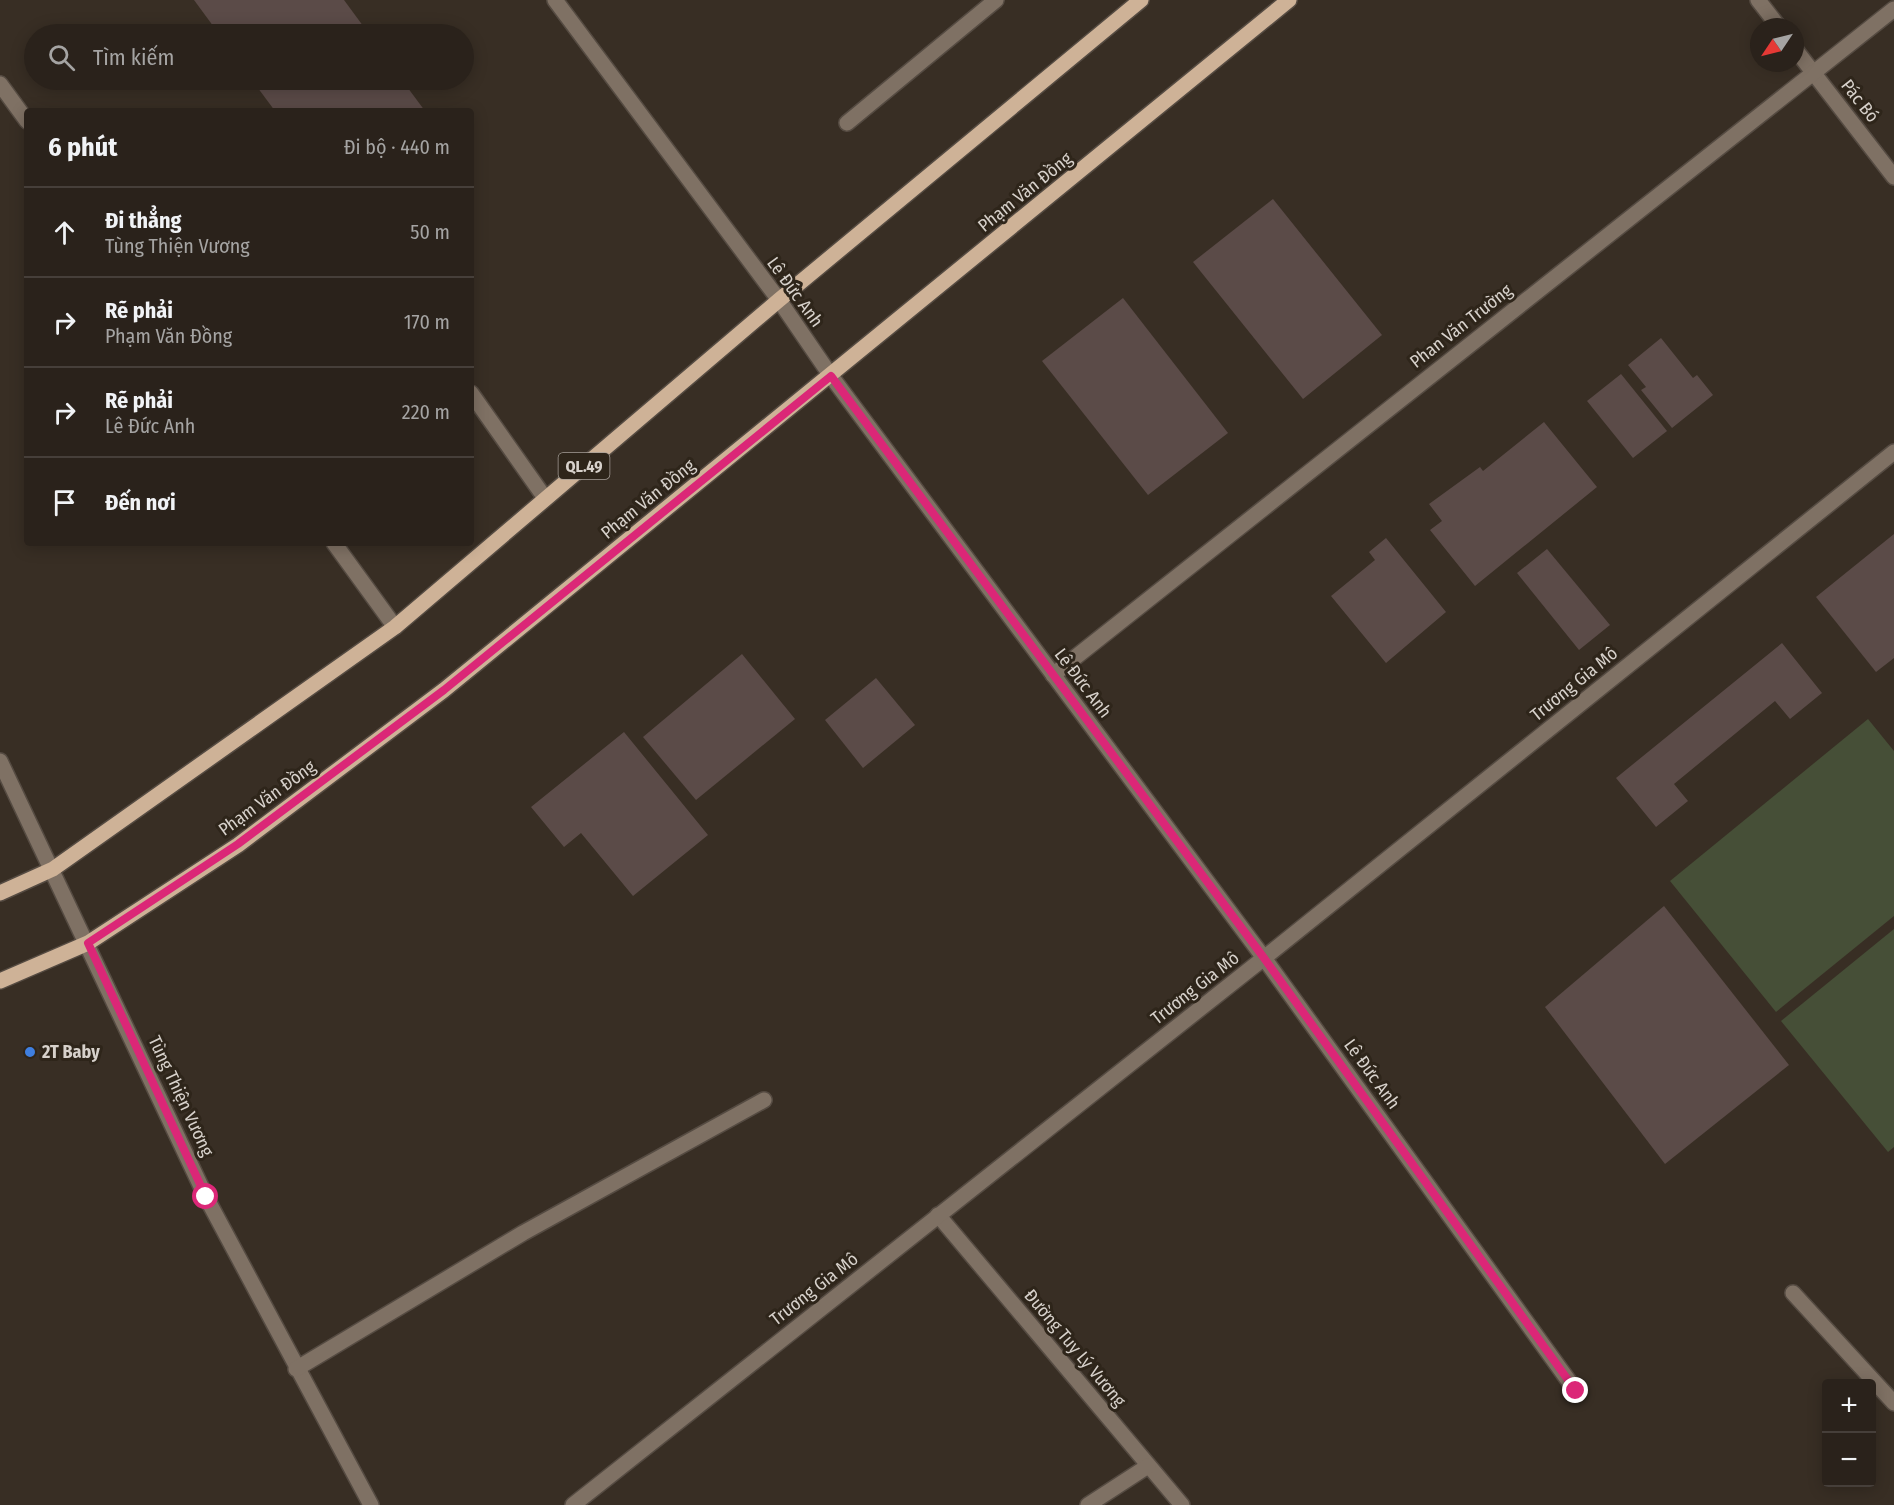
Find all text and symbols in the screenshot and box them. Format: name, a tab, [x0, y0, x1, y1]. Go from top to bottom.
north arrow	[1750, 18, 1804, 72]
search box	[24, 24, 474, 90]
icon: search	[45, 41, 78, 74]
text: Tìm kiếm	[93, 44, 174, 71]
street label: Pác Bó	[1836, 75, 1884, 127]
text: 6 phút	[48, 132, 117, 163]
text: Đi bộ · 440 m	[344, 135, 450, 159]
street label: Phạm Văn Đồng	[974, 147, 1077, 237]
text: Đi thẳng	[105, 207, 181, 234]
icon: ahead	[48, 216, 81, 249]
text: 50 m	[410, 220, 450, 244]
text: Tùng Thiện Vương	[105, 234, 250, 258]
street label: Lê Đức Anh	[762, 253, 828, 331]
street label: Phan Văn Trường	[1406, 279, 1517, 373]
text: Rẽ phải	[105, 297, 173, 324]
icon: right	[48, 306, 81, 339]
text: 170 m	[404, 310, 450, 334]
text: Phạm Văn Đồng	[105, 324, 232, 348]
text: Rẽ phải	[105, 387, 173, 414]
icon: right	[48, 396, 81, 429]
text: 220 m	[402, 400, 450, 424]
text: Lê Đức Anh	[105, 414, 195, 438]
road number: QL.49	[558, 453, 610, 479]
street label: Phạm Văn Đồng	[597, 454, 700, 544]
icon: arrive	[48, 486, 81, 519]
text: Đến nơi	[105, 489, 176, 516]
street label: Trương Gia Mô	[1526, 642, 1622, 726]
street label: Lê Đức Anh	[1050, 644, 1116, 722]
street label: Phạm Văn Đồng	[214, 755, 320, 841]
street label: Trương Gia Mô	[1147, 947, 1243, 1029]
street label: Tùng Thiện Vương	[144, 1032, 219, 1160]
street label: Lê Đức Anh	[1339, 1035, 1405, 1113]
place label: 2T Baby	[41, 1041, 100, 1063]
marker: 2T Baby	[23, 1045, 37, 1059]
route start	[192, 1183, 218, 1209]
street label: Trương Gia Mô	[766, 1248, 862, 1330]
street label: Đường Tuy Lý Vương	[1019, 1285, 1131, 1412]
route end	[1562, 1377, 1588, 1403]
map controls	[1822, 1379, 1876, 1487]
button: +	[1822, 1379, 1876, 1433]
button: −	[1822, 1433, 1876, 1487]

